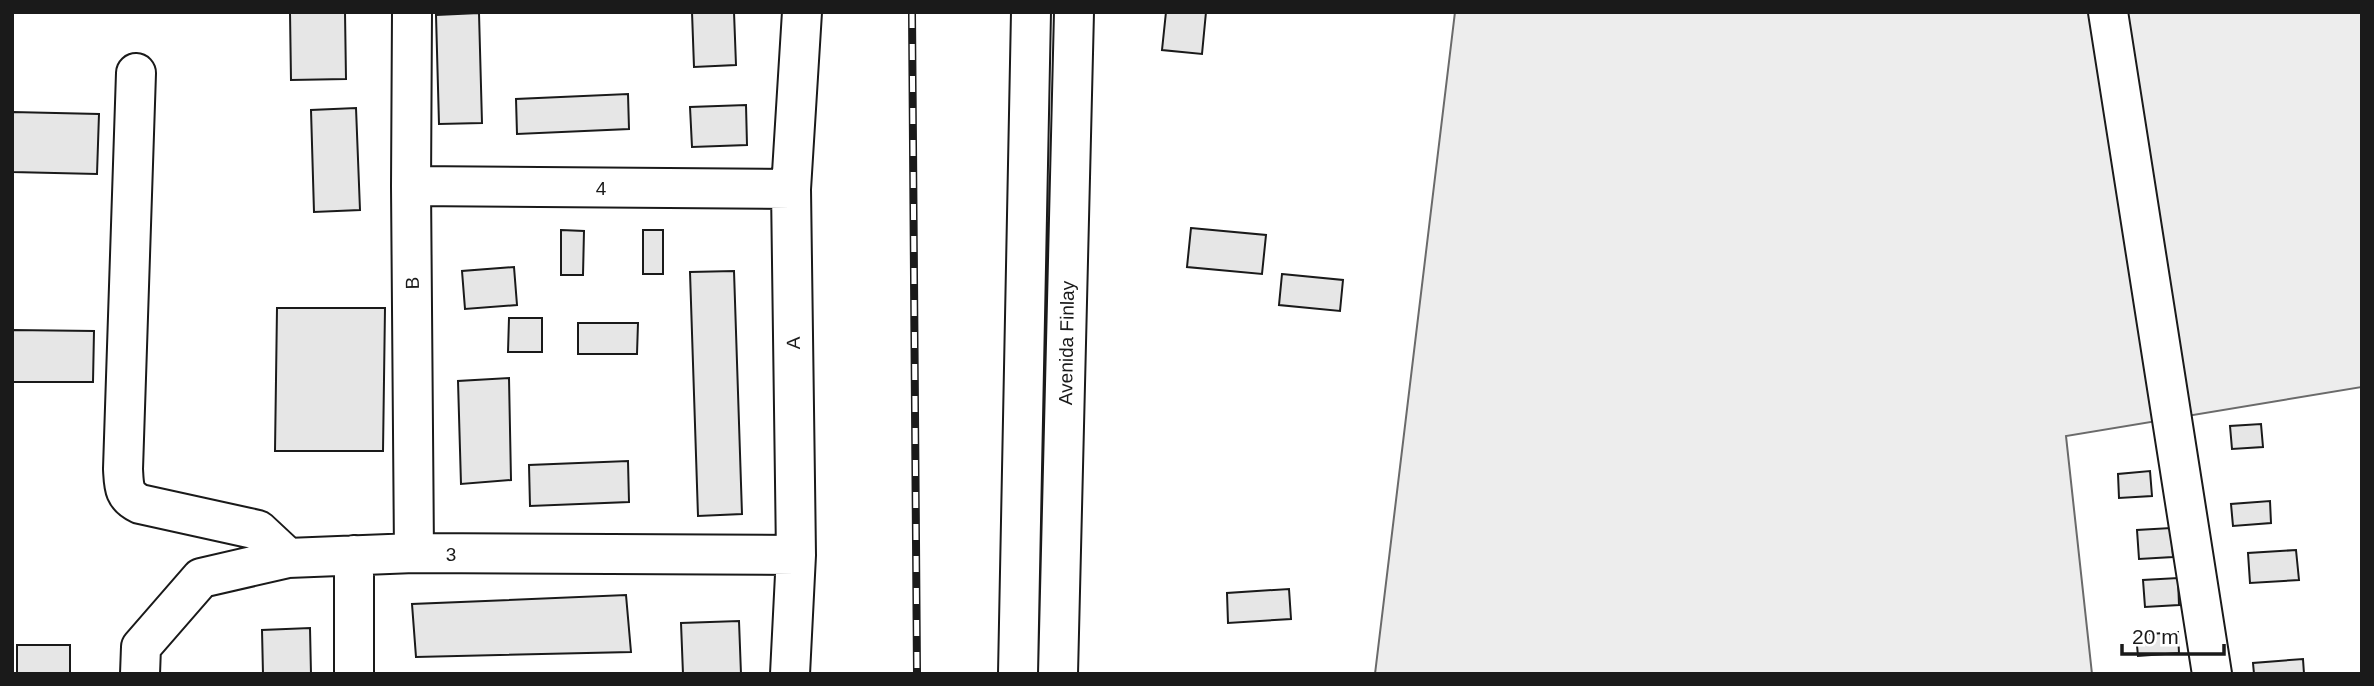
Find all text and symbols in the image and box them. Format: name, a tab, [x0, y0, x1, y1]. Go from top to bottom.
street label: 4	[596, 178, 607, 199]
street label: B	[402, 276, 423, 290]
street label: Avenida Finlay	[1055, 280, 1078, 405]
street label: A	[783, 336, 804, 350]
street label: 3	[446, 544, 456, 565]
scale bar	[2122, 612, 2224, 656]
text: 20 m	[2132, 625, 2179, 648]

